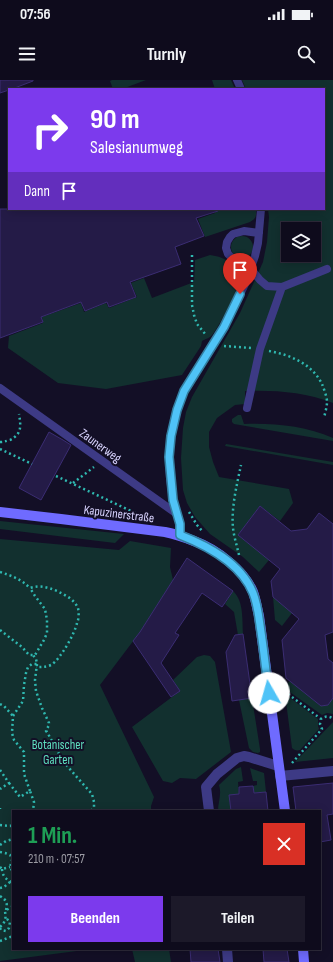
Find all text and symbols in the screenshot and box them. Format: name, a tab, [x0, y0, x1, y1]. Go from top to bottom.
text: 07:56	[20, 5, 51, 24]
icon: menu	[16, 43, 38, 65]
icon: search	[295, 43, 317, 65]
text: Turnly	[147, 44, 186, 65]
text: 90 m	[90, 103, 140, 136]
icon: right	[24, 104, 76, 156]
text: Salesianumweg	[90, 137, 183, 158]
icon: arrive	[58, 180, 80, 202]
text: Dann	[24, 182, 50, 201]
map controls	[281, 222, 321, 262]
button: layers	[281, 222, 321, 262]
pin	[223, 253, 257, 294]
icon: arrive	[229, 259, 251, 281]
street label: Zaunerweg	[76, 425, 125, 466]
street label: Kapuzinerstraße	[83, 502, 155, 526]
position arrow	[248, 672, 290, 714]
park label: Botanischer Garten	[32, 737, 84, 768]
text: 1 Min.	[28, 821, 77, 850]
button: close	[263, 823, 305, 865]
text: 210 m · 07:57	[28, 851, 85, 867]
button: Beenden	[28, 896, 163, 942]
button: Teilen	[171, 896, 305, 942]

